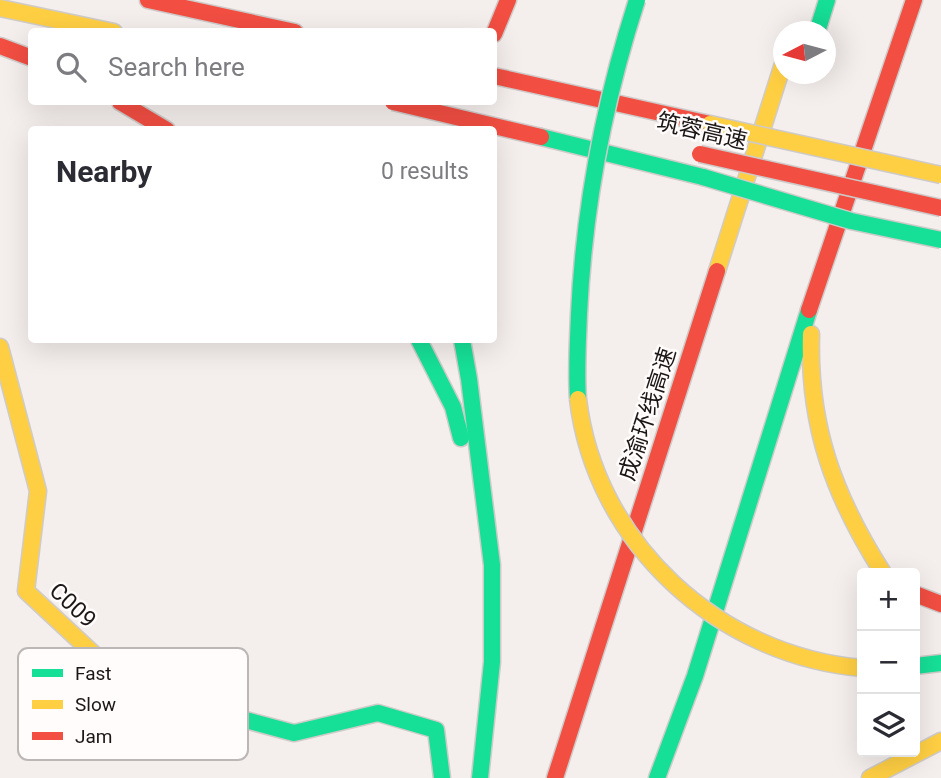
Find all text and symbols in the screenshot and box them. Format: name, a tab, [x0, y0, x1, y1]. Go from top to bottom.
north arrow	[773, 21, 836, 84]
search box	[28, 28, 497, 105]
icon: search	[52, 48, 90, 86]
text: Search here	[108, 52, 245, 82]
street label: 筑蓉高速	[654, 108, 750, 155]
text: Nearby	[56, 154, 152, 189]
text: 0 results	[381, 158, 469, 185]
street label: 成渝环线高速	[613, 344, 682, 484]
map controls	[857, 568, 920, 757]
button: +	[857, 568, 920, 631]
street label: C009	[44, 577, 102, 634]
button: −	[857, 631, 920, 694]
legend	[18, 648, 248, 760]
text: Fast	[75, 662, 112, 685]
text: Slow	[75, 693, 116, 716]
button: layers	[857, 694, 920, 757]
text: Jam	[75, 725, 112, 748]

